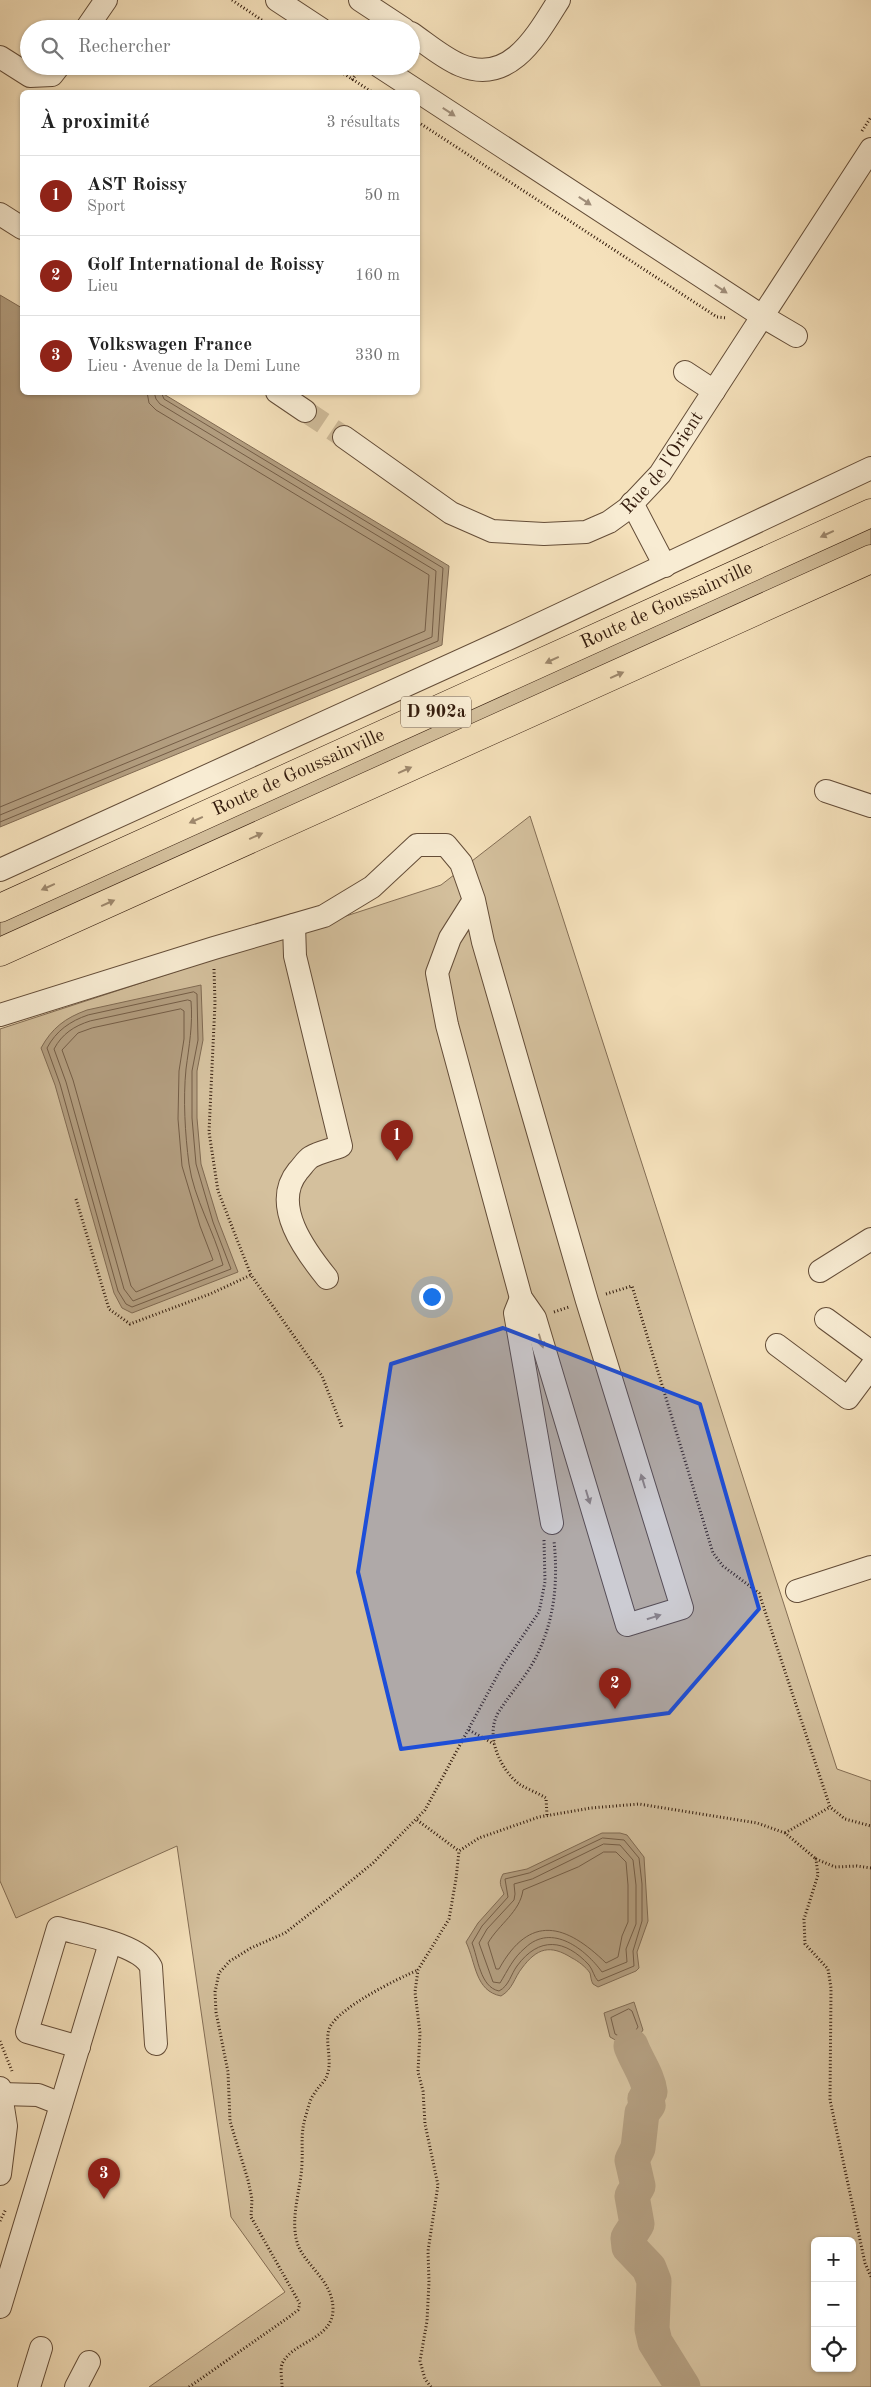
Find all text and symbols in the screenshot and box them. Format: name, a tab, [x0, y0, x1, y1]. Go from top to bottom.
search box	[20, 20, 420, 75]
icon: search	[38, 34, 66, 62]
text: Rechercher	[78, 38, 171, 57]
one-way arrow	[442, 107, 455, 117]
text: À proximité	[40, 112, 150, 133]
text: 3 résultats	[326, 115, 400, 131]
text: AST Roissy	[87, 176, 187, 195]
text: 1	[51, 188, 61, 204]
text: 50 m	[364, 188, 400, 204]
one-way arrow	[578, 196, 592, 205]
text: Sport	[87, 199, 125, 215]
text: Golf International de Roissy	[87, 256, 325, 275]
text: 2	[51, 268, 61, 284]
text: 160 m	[355, 268, 400, 284]
text: Lieu	[87, 279, 118, 295]
one-way arrow	[714, 284, 728, 294]
text: Volkswagen France	[87, 336, 252, 355]
text: 3	[51, 348, 61, 364]
text: 330 m	[355, 348, 400, 364]
text: Lieu · Avenue de la Demi Lune	[87, 359, 300, 375]
street label: Rue de l'Orient	[618, 408, 707, 518]
one-way arrow	[820, 530, 834, 538]
street label: Route de Goussainville	[578, 558, 756, 653]
one-way arrow	[545, 656, 559, 664]
one-way arrow	[610, 671, 624, 679]
road number: D 902a	[401, 696, 471, 728]
street label: Route de Goussainville	[210, 725, 388, 820]
one-way arrow	[398, 766, 412, 774]
one-way arrow	[189, 816, 203, 824]
one-way arrow	[249, 832, 263, 840]
one-way arrow	[41, 883, 55, 891]
one-way arrow	[101, 899, 115, 907]
pin: 1	[381, 1120, 413, 1161]
your location	[419, 1284, 445, 1310]
one-way arrow	[538, 1334, 546, 1349]
one-way arrow	[638, 1473, 646, 1488]
one-way arrow	[585, 1489, 593, 1504]
one-way arrow	[646, 1612, 661, 1620]
pin: 2	[599, 1668, 631, 1709]
pin: 3	[88, 2158, 120, 2199]
map controls	[811, 2237, 856, 2372]
button: +	[811, 2237, 856, 2282]
button: −	[811, 2282, 856, 2327]
button: locate	[811, 2327, 856, 2372]

